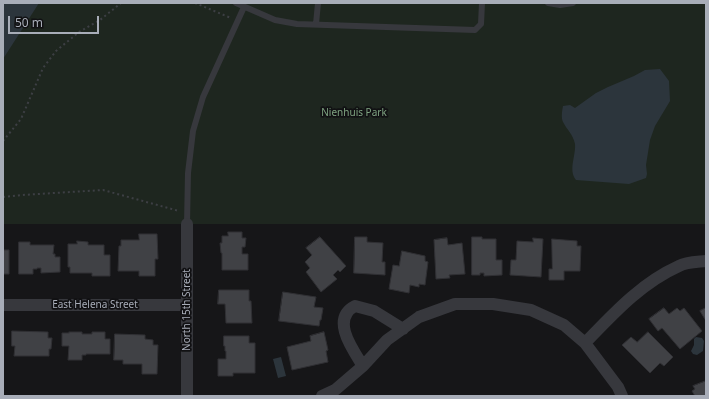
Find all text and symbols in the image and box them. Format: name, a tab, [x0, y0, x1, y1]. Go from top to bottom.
scale bar	[10, 8, 101, 34]
text: 50 m	[15, 14, 43, 31]
park label: Nienhuis Park	[321, 107, 387, 119]
street label: North 15th Street	[181, 269, 193, 351]
street label: East Helena Street	[52, 299, 138, 311]

